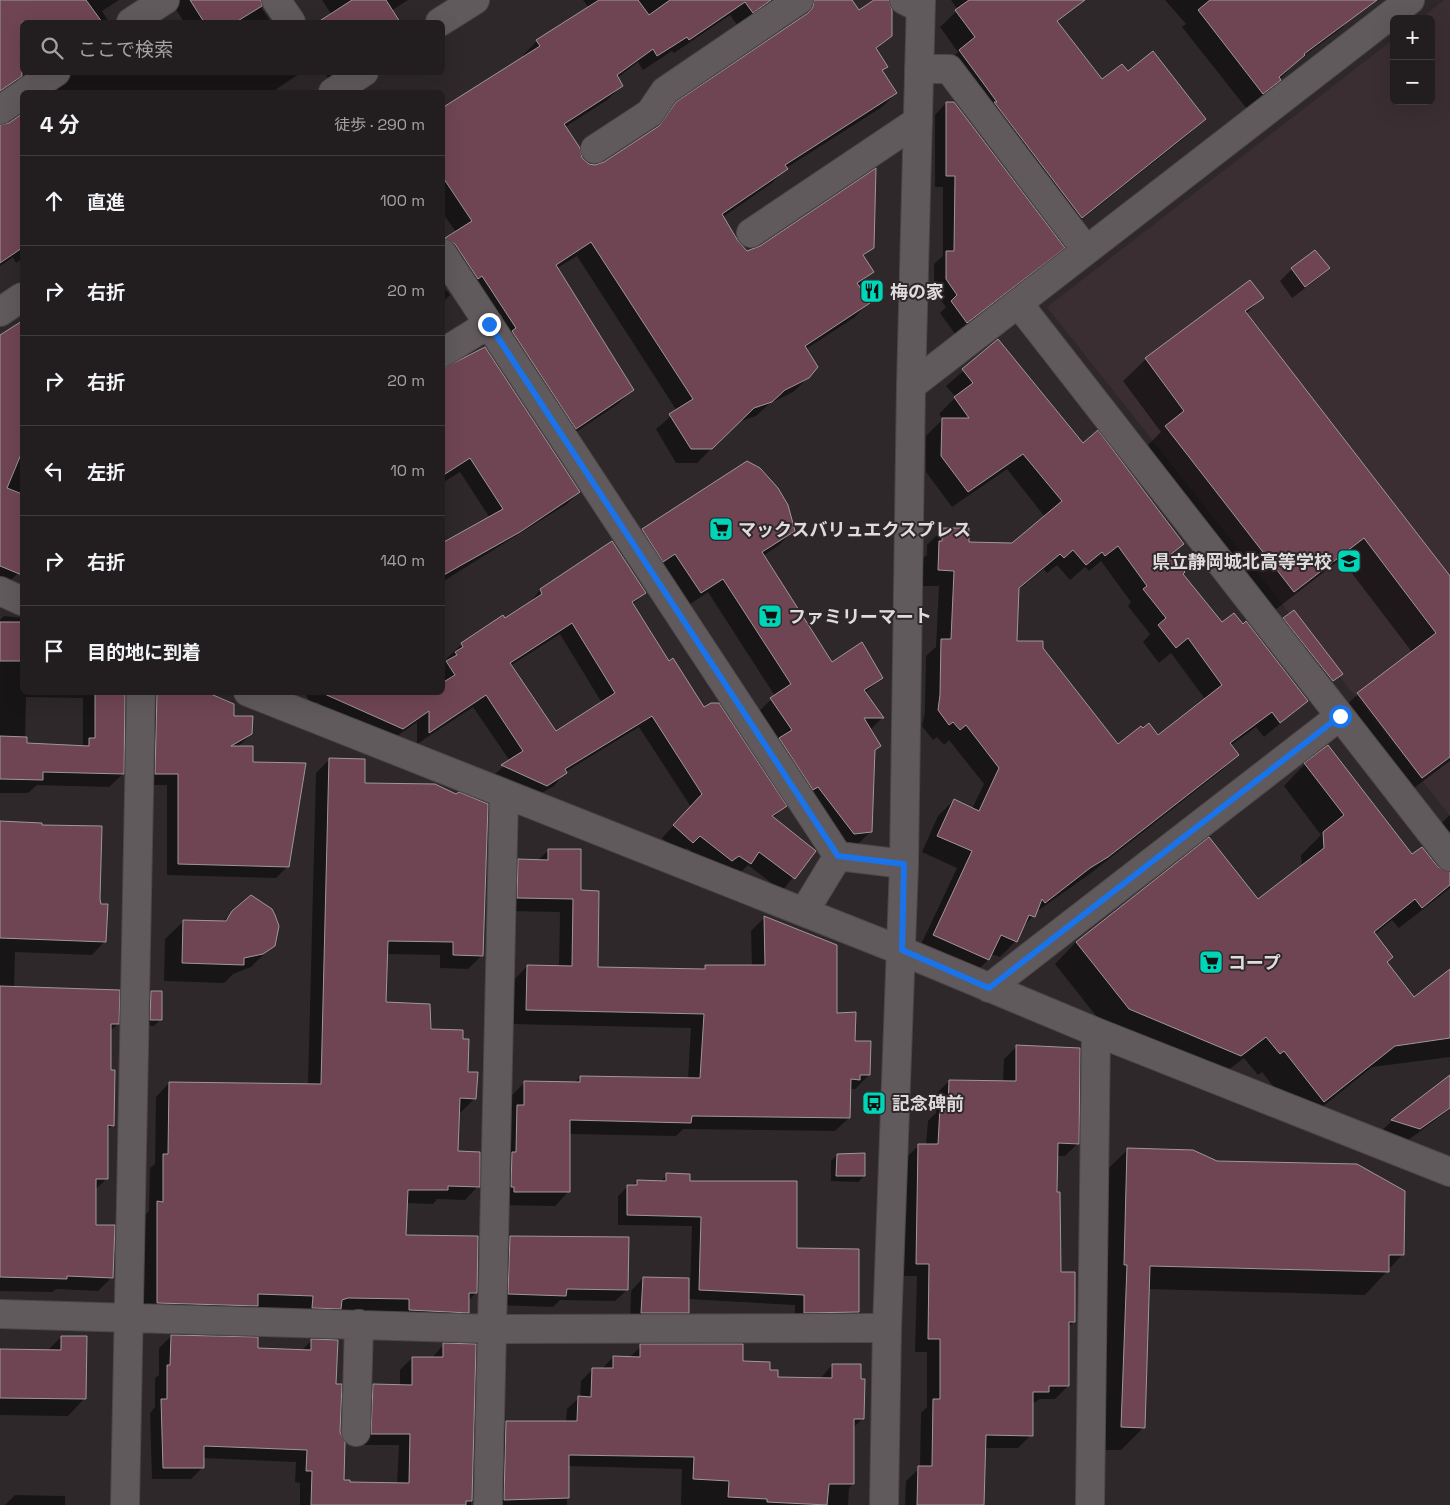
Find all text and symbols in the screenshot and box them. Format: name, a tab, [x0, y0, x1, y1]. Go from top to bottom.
map controls	[1390, 15, 1435, 105]
button: +	[1390, 15, 1435, 60]
search box	[20, 20, 445, 75]
icon: search	[38, 34, 66, 62]
text: ここで検索	[78, 37, 173, 62]
button: −	[1390, 60, 1435, 105]
text: 4 分	[40, 111, 80, 138]
text: 徒歩 · 290 m	[334, 114, 425, 135]
icon: ahead	[40, 187, 68, 215]
text: 直進	[87, 190, 125, 215]
text: 100 m	[380, 190, 425, 211]
icon: right	[40, 277, 68, 305]
restaurant icon: 梅の家	[859, 278, 885, 304]
text: 右折	[87, 280, 125, 305]
text: 20 m	[387, 280, 425, 301]
place label: 梅の家	[890, 280, 944, 303]
route end	[478, 313, 501, 336]
icon: right	[40, 367, 68, 395]
text: 右折	[87, 370, 125, 395]
text: 20 m	[387, 370, 425, 391]
icon: left	[40, 457, 68, 485]
text: 左折	[87, 460, 125, 485]
text: 10 m	[390, 460, 425, 481]
supermarket icon: マックスバリュエクスプレス	[708, 516, 734, 542]
place label: マックスバリュエクスプレス	[738, 518, 971, 541]
icon: right	[40, 547, 68, 575]
school or university icon: 県立静岡城北高等学校	[1336, 548, 1362, 574]
text: 右折	[87, 550, 125, 575]
text: 140 m	[380, 550, 425, 571]
place label: 県立静岡城北高等学校	[1152, 550, 1332, 573]
supermarket icon: ファミリーマート	[757, 603, 783, 629]
place label: ファミリーマート	[788, 605, 932, 628]
icon: arrive	[40, 637, 68, 665]
text: 目的地に到着	[87, 640, 201, 665]
route start	[1329, 705, 1352, 728]
supermarket icon: コープ	[1198, 949, 1224, 975]
place label: コープ	[1228, 951, 1281, 974]
bus stop icon: 記念碑前	[861, 1090, 887, 1116]
place label: 記念碑前	[892, 1092, 964, 1115]

